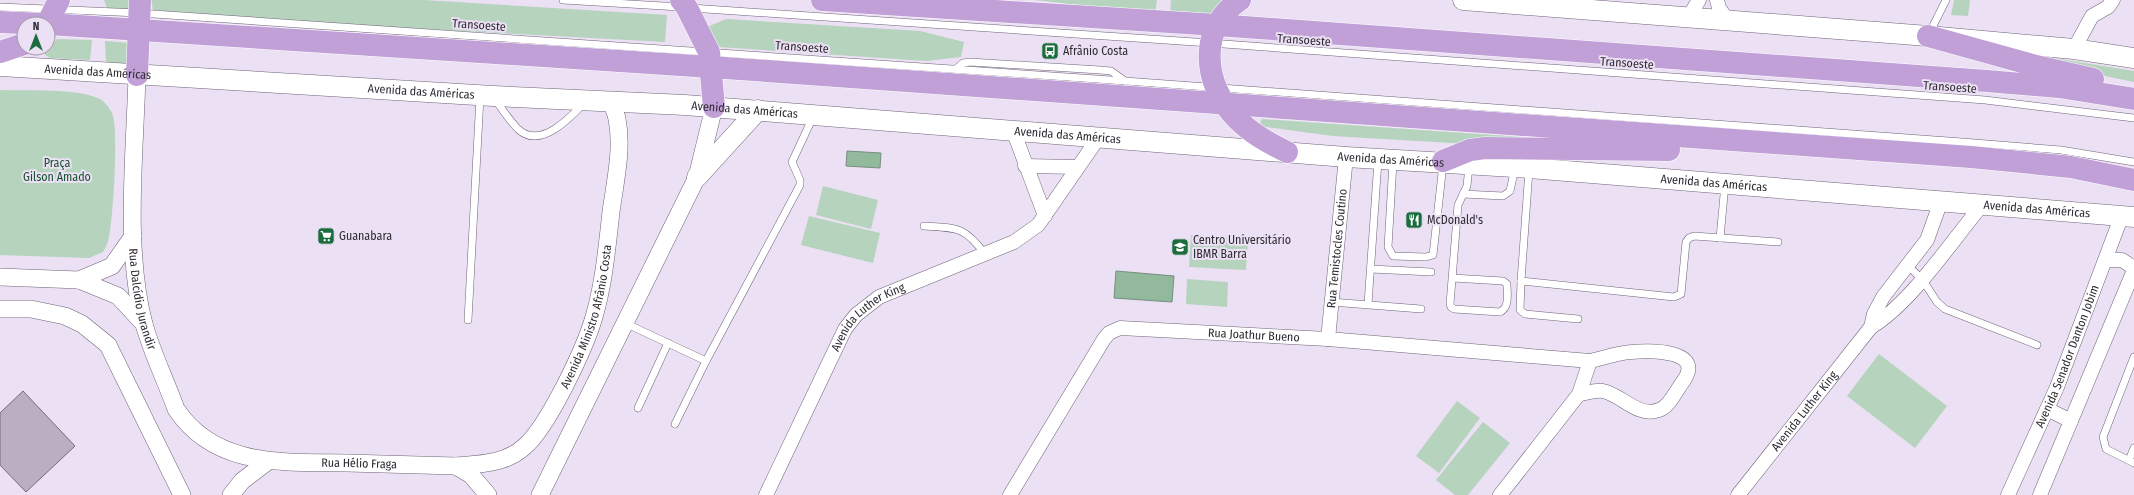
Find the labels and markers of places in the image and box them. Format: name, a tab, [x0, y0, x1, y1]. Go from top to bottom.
bus stop icon: Afrânio Costa	[1040, 41, 1060, 61]
place label: Afrânio Costa	[1063, 44, 1128, 58]
restaurant icon: McDonald's	[1404, 210, 1424, 230]
place label: McDonald's	[1427, 213, 1483, 227]
supermarket icon: Guanabara	[316, 226, 336, 246]
place label: Guanabara	[339, 229, 392, 243]
place label: Centro Universitário IBMR Barra	[1193, 233, 1291, 261]
school or university icon: Centro Universitário IBMR Barra	[1170, 237, 1190, 257]

